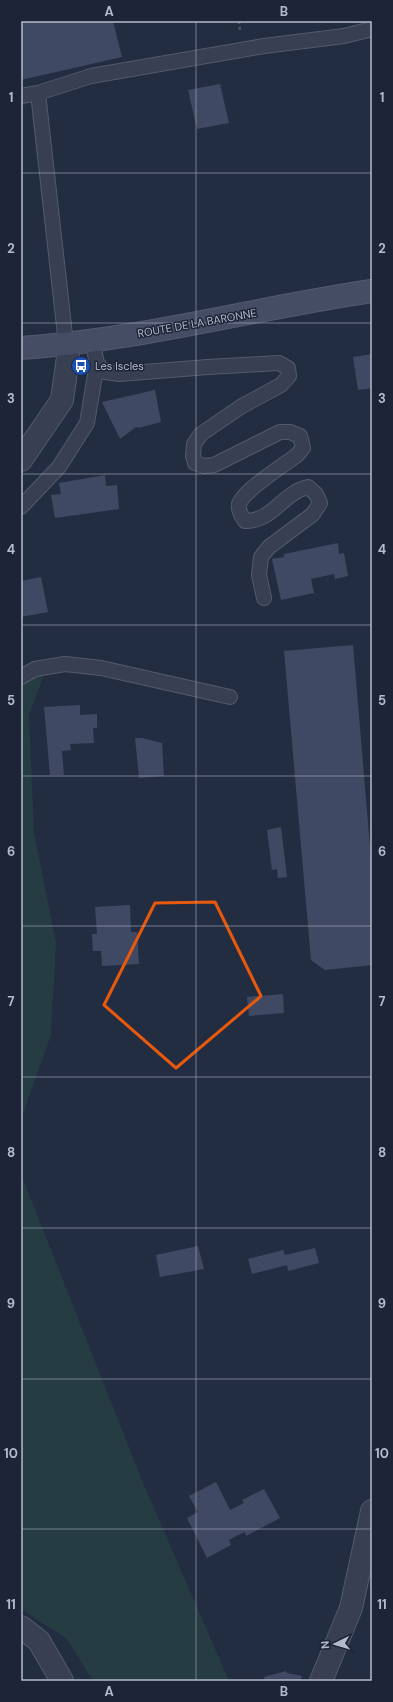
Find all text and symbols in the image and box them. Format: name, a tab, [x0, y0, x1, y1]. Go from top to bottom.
text: A	[104, 3, 114, 20]
text: B	[280, 3, 288, 20]
text: 1	[9, 89, 13, 106]
text: 1	[380, 89, 384, 106]
text: 2	[7, 240, 15, 257]
text: 2	[378, 240, 386, 257]
street label: ROUTE DE LA BARONNE	[136, 306, 258, 340]
bus stop icon: Les Iscles	[70, 355, 92, 377]
place label: Les Iscles	[95, 359, 144, 373]
text: 3	[7, 390, 15, 407]
text: 3	[378, 390, 386, 407]
text: 4	[7, 541, 15, 558]
text: 4	[378, 541, 386, 558]
text: 5	[7, 692, 15, 709]
text: 5	[378, 692, 386, 709]
text: 6	[7, 843, 15, 860]
text: 6	[378, 843, 386, 860]
text: 7	[8, 993, 15, 1010]
text: 7	[379, 993, 386, 1010]
text: 8	[7, 1144, 15, 1161]
text: 8	[378, 1144, 386, 1161]
text: 9	[7, 1295, 15, 1312]
text: 9	[378, 1295, 386, 1312]
text: 10	[4, 1445, 18, 1462]
text: 10	[375, 1445, 389, 1462]
text: 11	[6, 1596, 16, 1613]
text: 11	[377, 1596, 387, 1613]
north arrow	[315, 1624, 355, 1664]
text: N	[318, 1640, 332, 1649]
text: A	[104, 1683, 114, 1700]
text: B	[280, 1683, 288, 1700]

